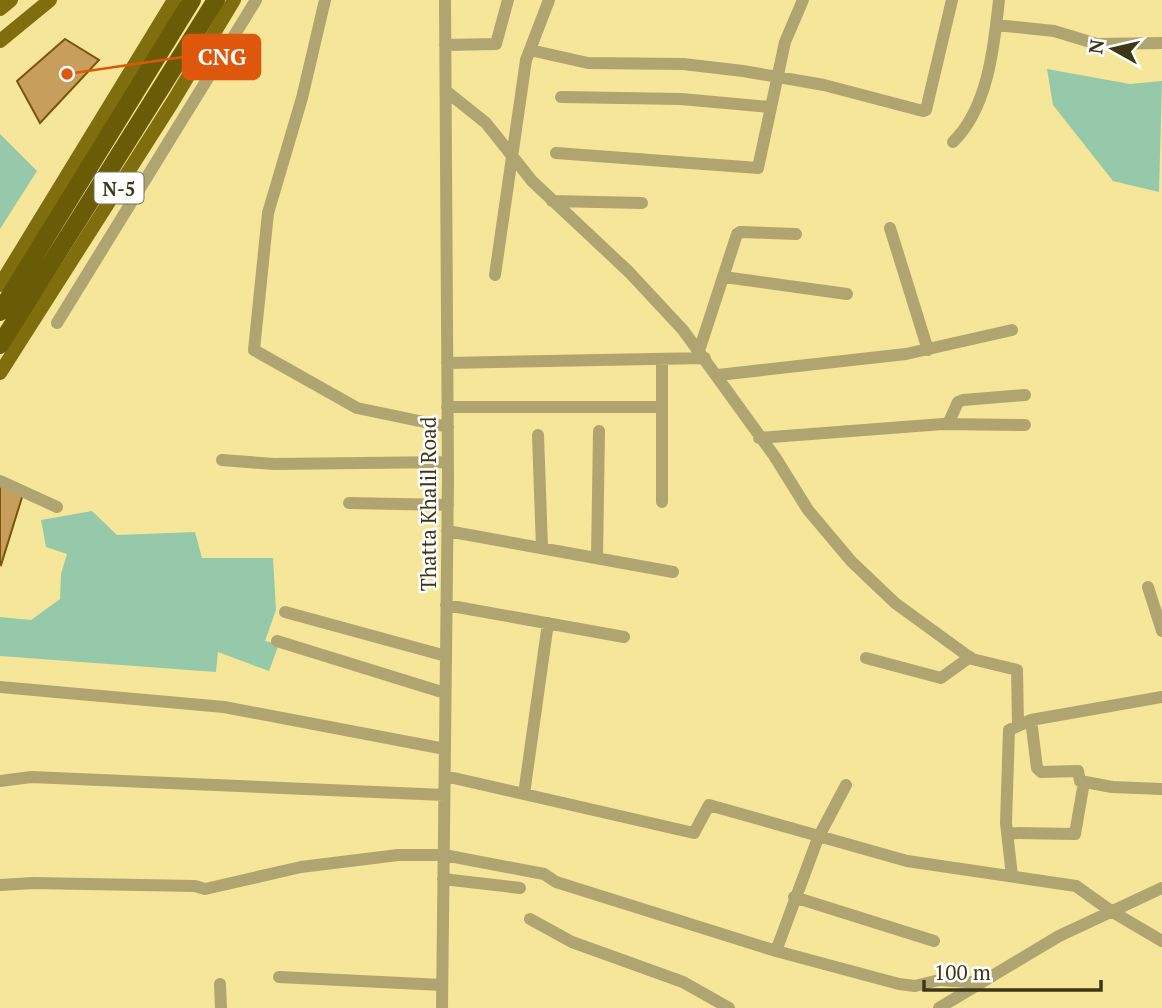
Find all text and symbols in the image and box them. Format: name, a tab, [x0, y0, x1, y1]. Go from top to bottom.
north arrow	[1078, 14, 1148, 84]
callout: CNG	[183, 35, 260, 79]
text: N	[1082, 37, 1109, 55]
text: CNG	[198, 41, 247, 72]
road number: N-5	[94, 172, 144, 204]
street label: Thatta Khalil Road	[414, 416, 442, 591]
scale bar	[924, 948, 1101, 992]
text: 100 m	[934, 958, 991, 986]

